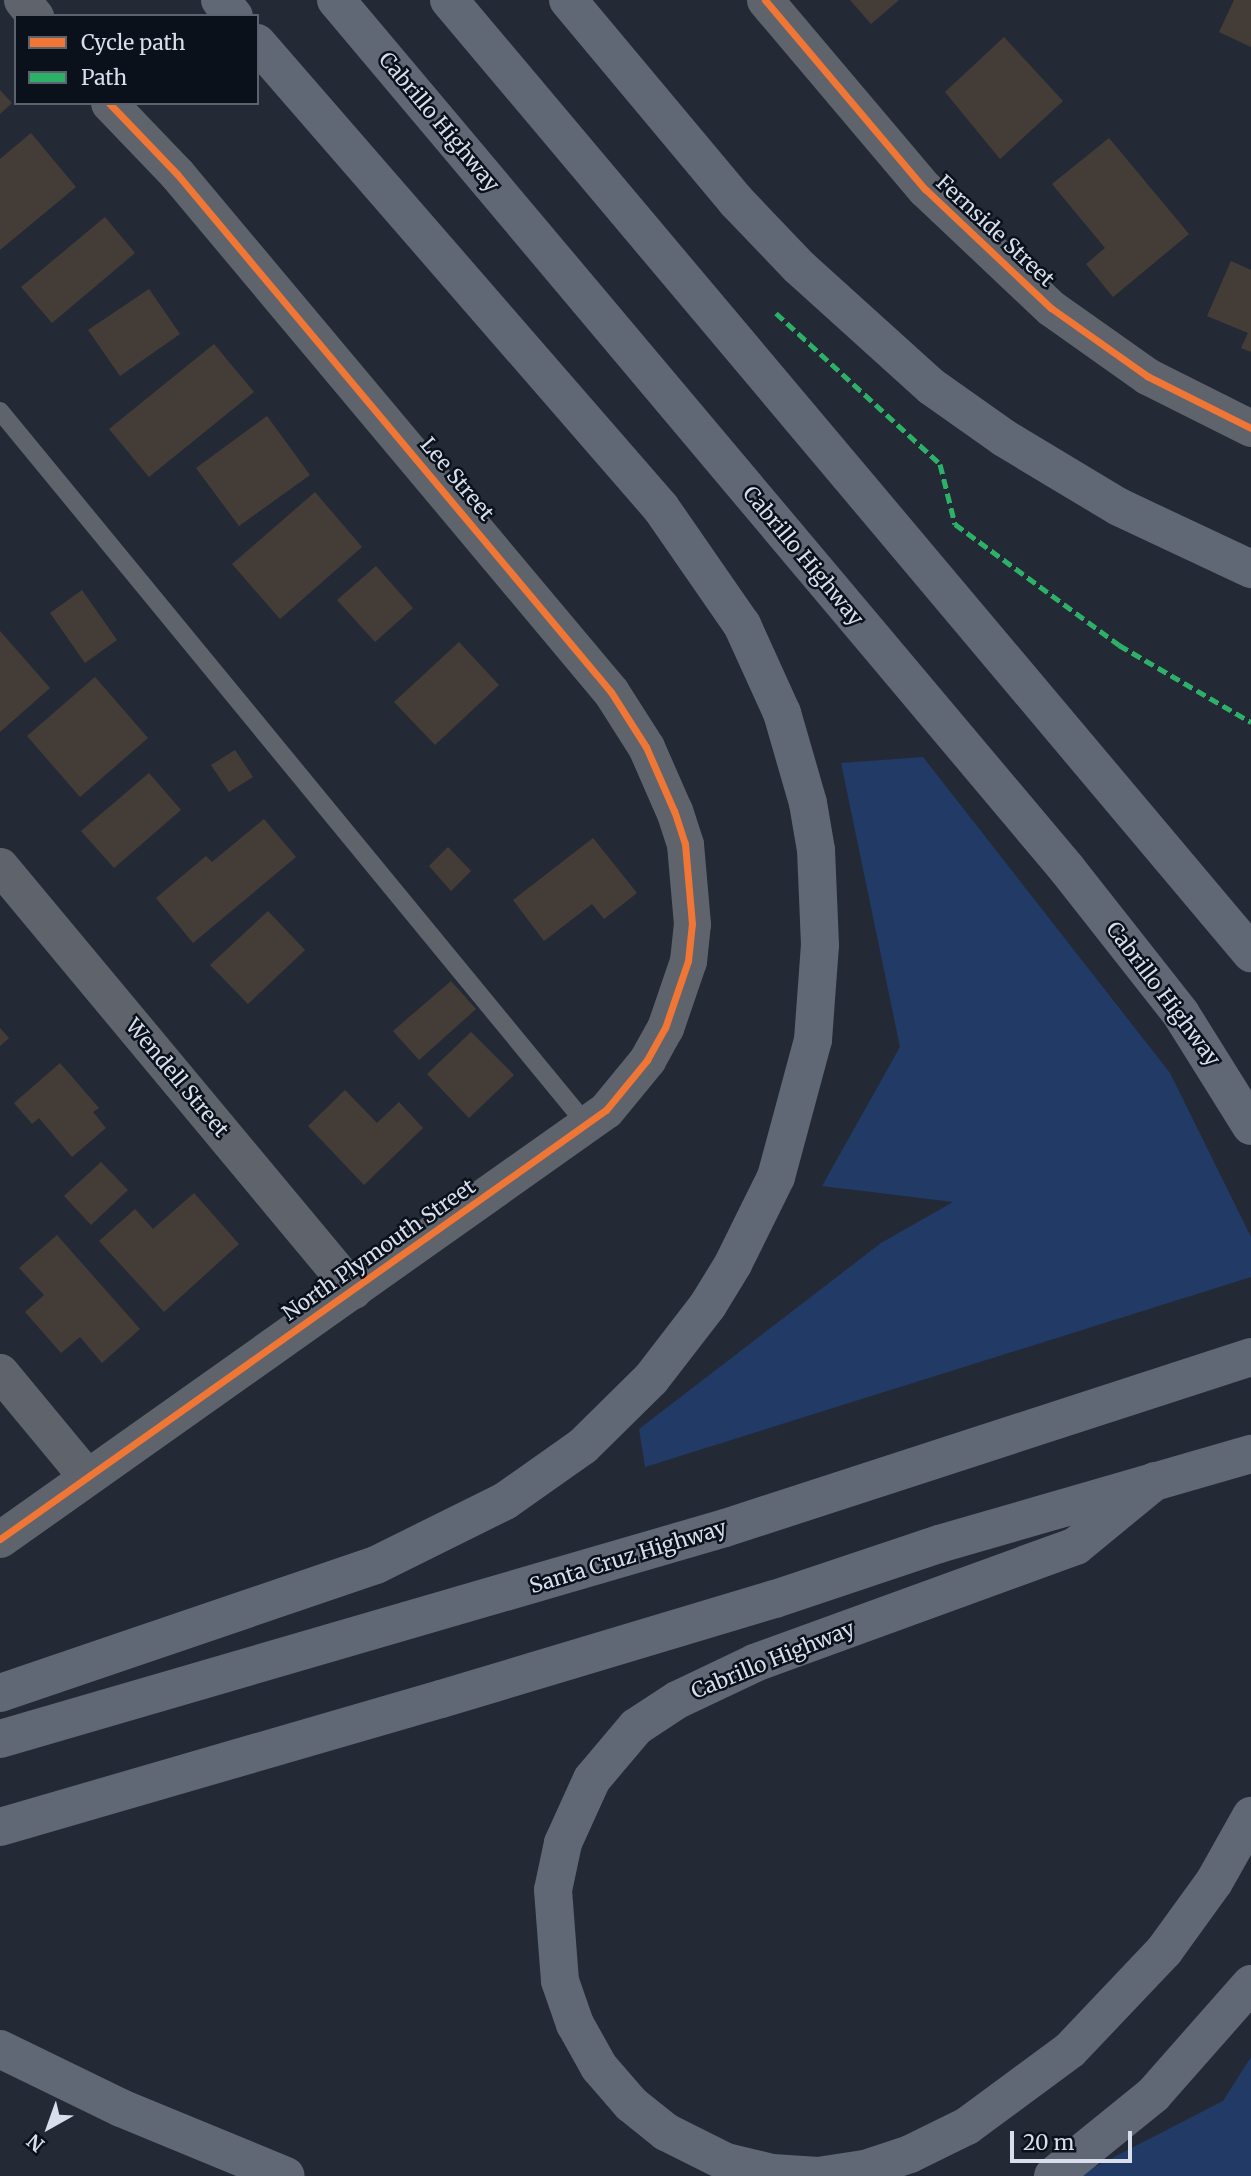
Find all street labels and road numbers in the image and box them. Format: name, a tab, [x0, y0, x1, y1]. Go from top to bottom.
street label: Cabrillo Highway	[373, 47, 505, 197]
street label: Fernside Street	[931, 170, 1059, 292]
street label: Lee Street	[415, 432, 499, 526]
street label: Cabrillo Highway	[737, 481, 869, 631]
street label: Cabrillo Highway	[1101, 917, 1225, 1071]
street label: Wendell Street	[120, 1014, 234, 1142]
street label: North Plymouth Street	[278, 1174, 480, 1326]
street label: Santa Cruz Highway	[526, 1515, 730, 1599]
street label: Cabrillo Highway	[688, 1616, 858, 1704]

